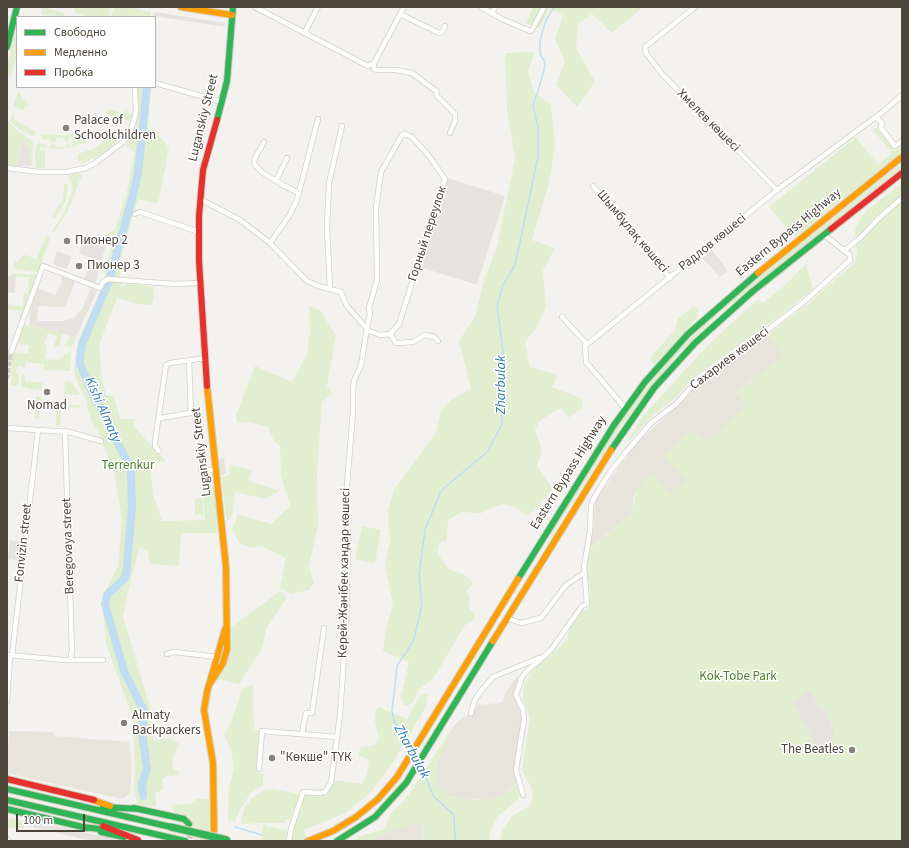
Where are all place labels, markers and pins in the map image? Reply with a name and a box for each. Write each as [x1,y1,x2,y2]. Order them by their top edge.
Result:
place label: Palace of Schoolchildren [74,113,156,144]
marker: Palace of Schoolchildren [61,123,71,133]
place label: Пионер 2 [75,233,128,249]
marker: Пионер 2 [62,236,72,246]
place label: Пионер 3 [87,258,140,274]
marker: Пионер 3 [74,261,84,271]
marker: Nomad [42,387,52,397]
place label: Nomad [27,398,67,414]
place label: Almaty Backpackers [132,708,201,739]
marker: Almaty Backpackers [119,718,129,728]
place label: The Beatles [781,742,844,758]
marker: The Beatles [847,745,857,755]
place label: "Көкше" ТҮК [280,750,351,766]
marker: "Көкше" ТҮК [267,753,277,763]

